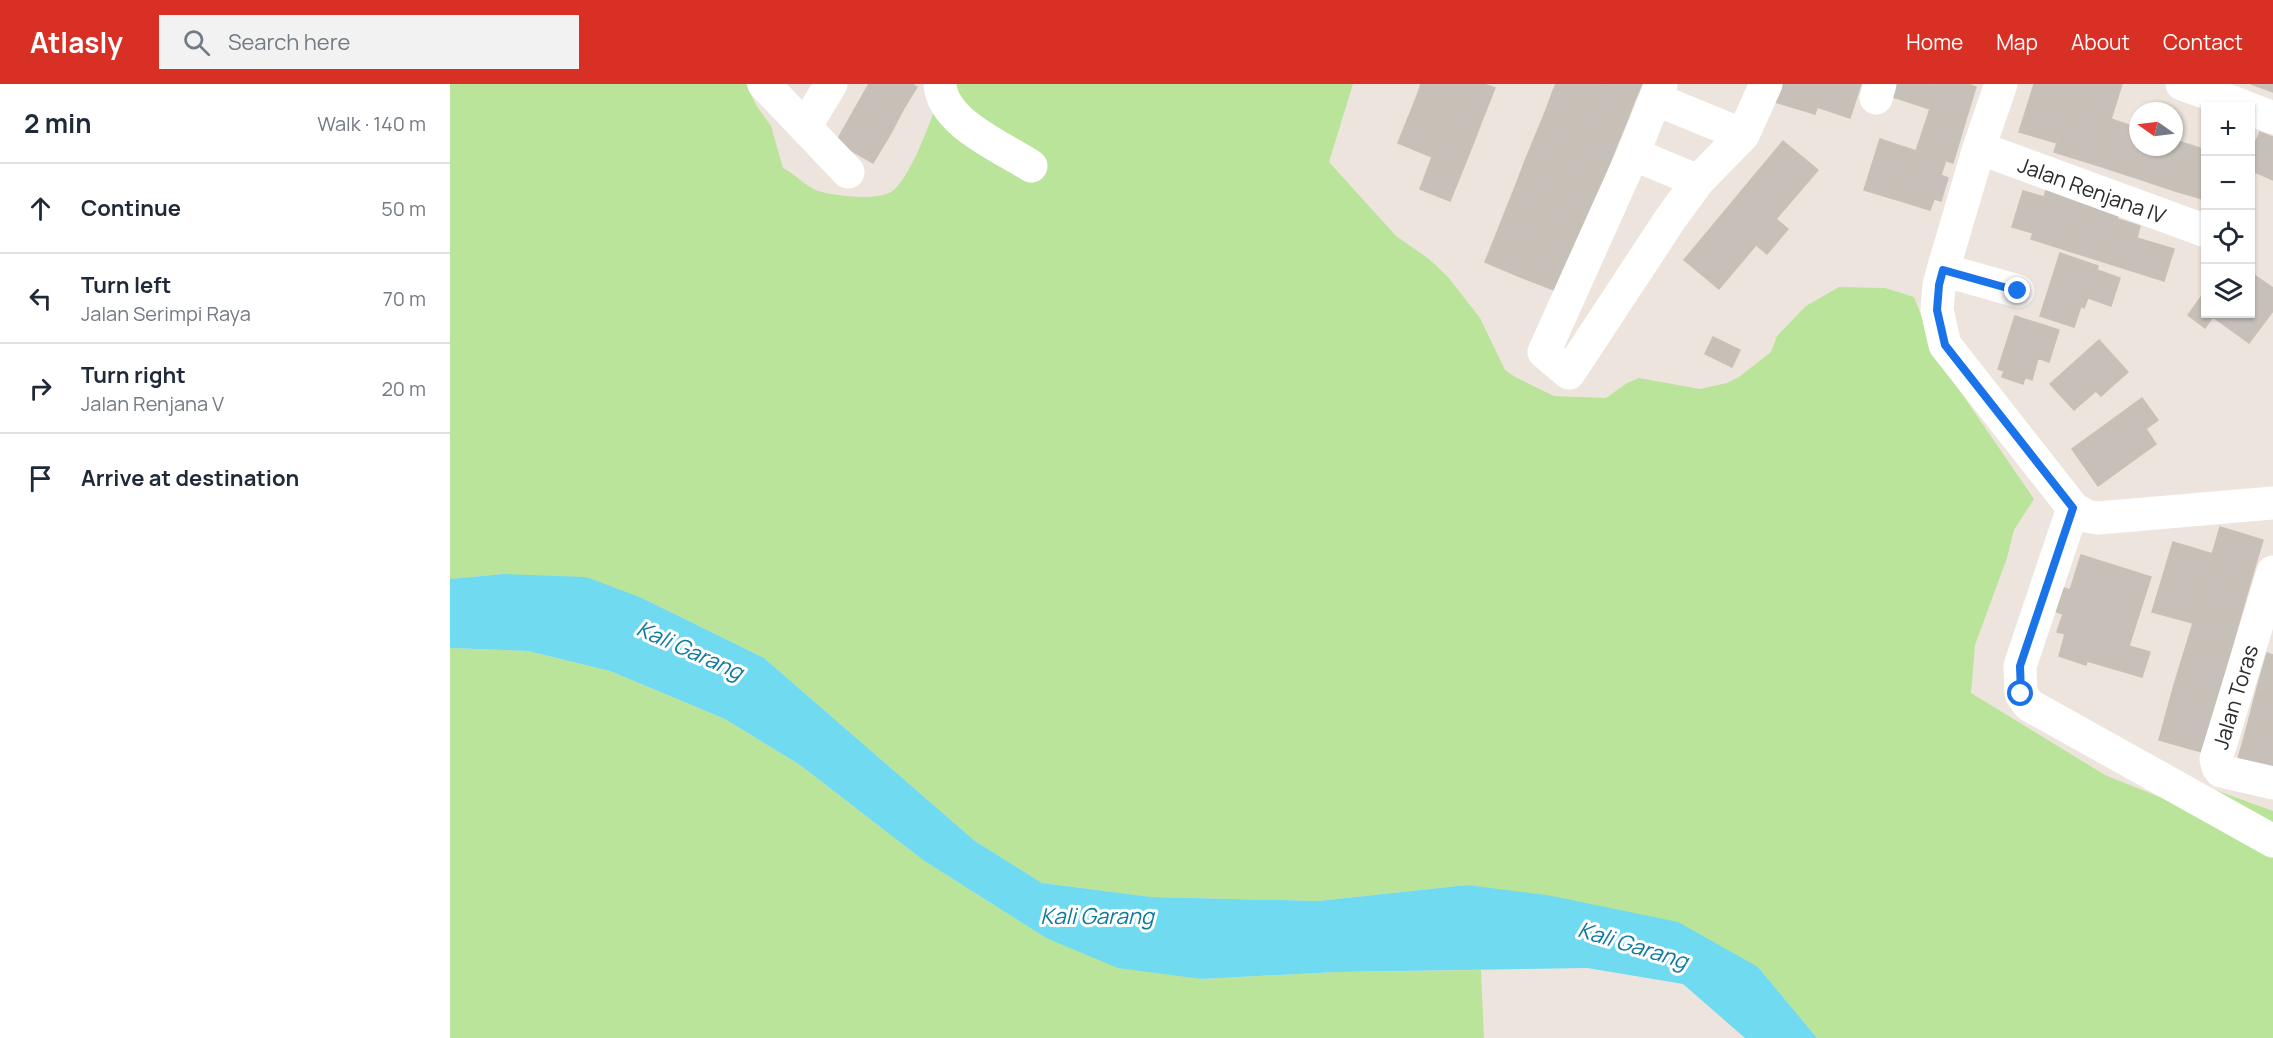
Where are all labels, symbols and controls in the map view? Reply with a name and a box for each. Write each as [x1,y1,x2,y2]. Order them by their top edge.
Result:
search box [159,15,579,69]
text: Atlasly [30,23,123,61]
icon: search [180,26,213,59]
text: Search here [228,27,350,57]
text: Home [1906,28,1963,56]
text: Map [1996,28,2038,56]
text: About [2071,28,2130,56]
text: Contact [2163,28,2243,56]
north arrow [2129,102,2183,156]
map controls [2201,102,2255,318]
button: + [2201,102,2255,156]
text: 2 min [24,105,92,141]
text: Walk · 140 m [317,110,426,137]
street label: Jalan Renjana IV [2014,150,2170,230]
button: − [2201,156,2255,210]
icon: ahead [24,192,57,225]
text: Continue [81,193,181,223]
text: 50 m [381,195,426,222]
button: locate [2201,210,2255,264]
button: layers [2201,264,2255,318]
text: Turn left [81,270,171,300]
route end [2004,277,2030,303]
icon: left [24,282,57,315]
text: 70 m [383,285,426,312]
text: Jalan Serimpi Raya [81,300,251,327]
text: Turn right [81,360,186,390]
icon: right [24,372,57,405]
text: 20 m [381,375,426,402]
text: Jalan Renjana V [81,390,224,417]
icon: arrive [24,462,57,495]
text: Arrive at destination [81,463,299,493]
water label: Kali Garang [632,613,750,688]
street label: Jalan Toras [2206,641,2264,753]
route start [2007,680,2033,706]
water label: Kali Garang [1040,901,1156,931]
water label: Kali Garang [1574,914,1694,977]

